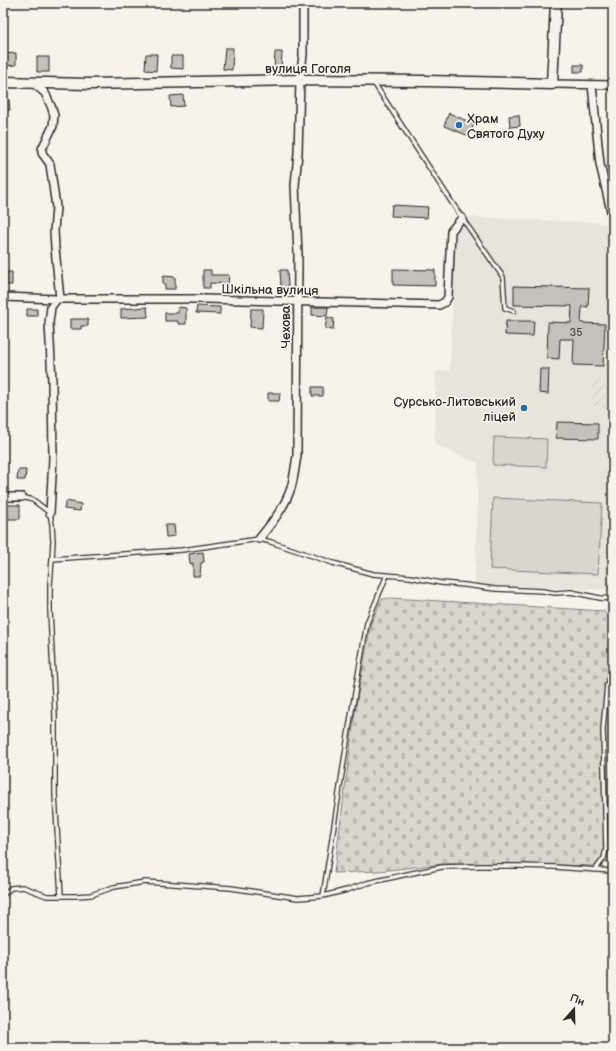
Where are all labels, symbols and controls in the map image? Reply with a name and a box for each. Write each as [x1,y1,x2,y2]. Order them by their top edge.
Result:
street label: вулиця Гоголя [265,61,351,77]
place label: Храм Святого Духу [467,111,545,142]
marker: Храм Святого Духу [454,120,464,130]
street label: Шкільна вулиця [221,281,319,299]
street label: Чехова [278,305,294,348]
house number: 35 [569,326,583,339]
place label: Сурсько-Литовський ліцей [394,394,516,425]
marker: Сурсько-Литовський ліцей [519,403,529,413]
north arrow [554,989,594,1029]
text: Пн [568,991,586,1009]

